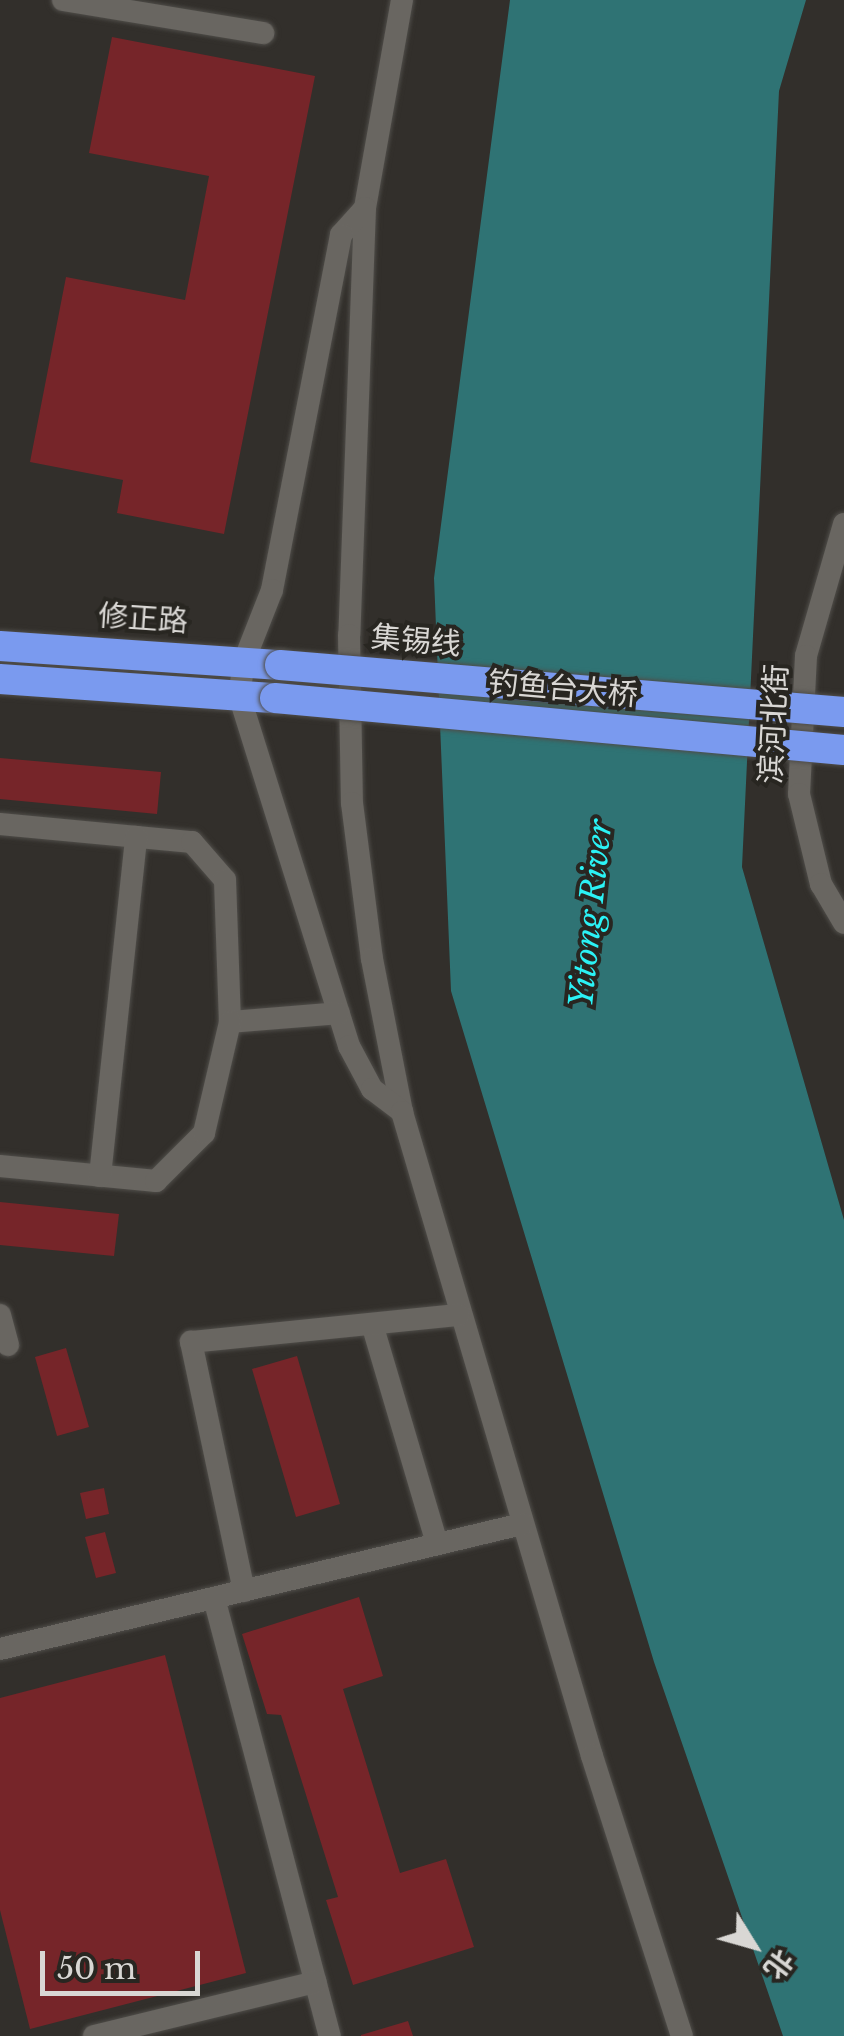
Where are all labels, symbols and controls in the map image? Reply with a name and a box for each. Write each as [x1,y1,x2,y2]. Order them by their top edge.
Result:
street label: 修正路 [97,598,189,640]
street label: 集锡线 [370,619,462,663]
street label: 滨河北街 [753,663,795,785]
street label: 钓鱼台大桥 [487,665,639,713]
water label: Yitong River [562,818,620,1010]
north arrow [704,1896,804,1996]
scale bar [45,1931,205,1993]
text: 北 [756,1943,801,1986]
text: 50 m [57,1950,136,1987]

